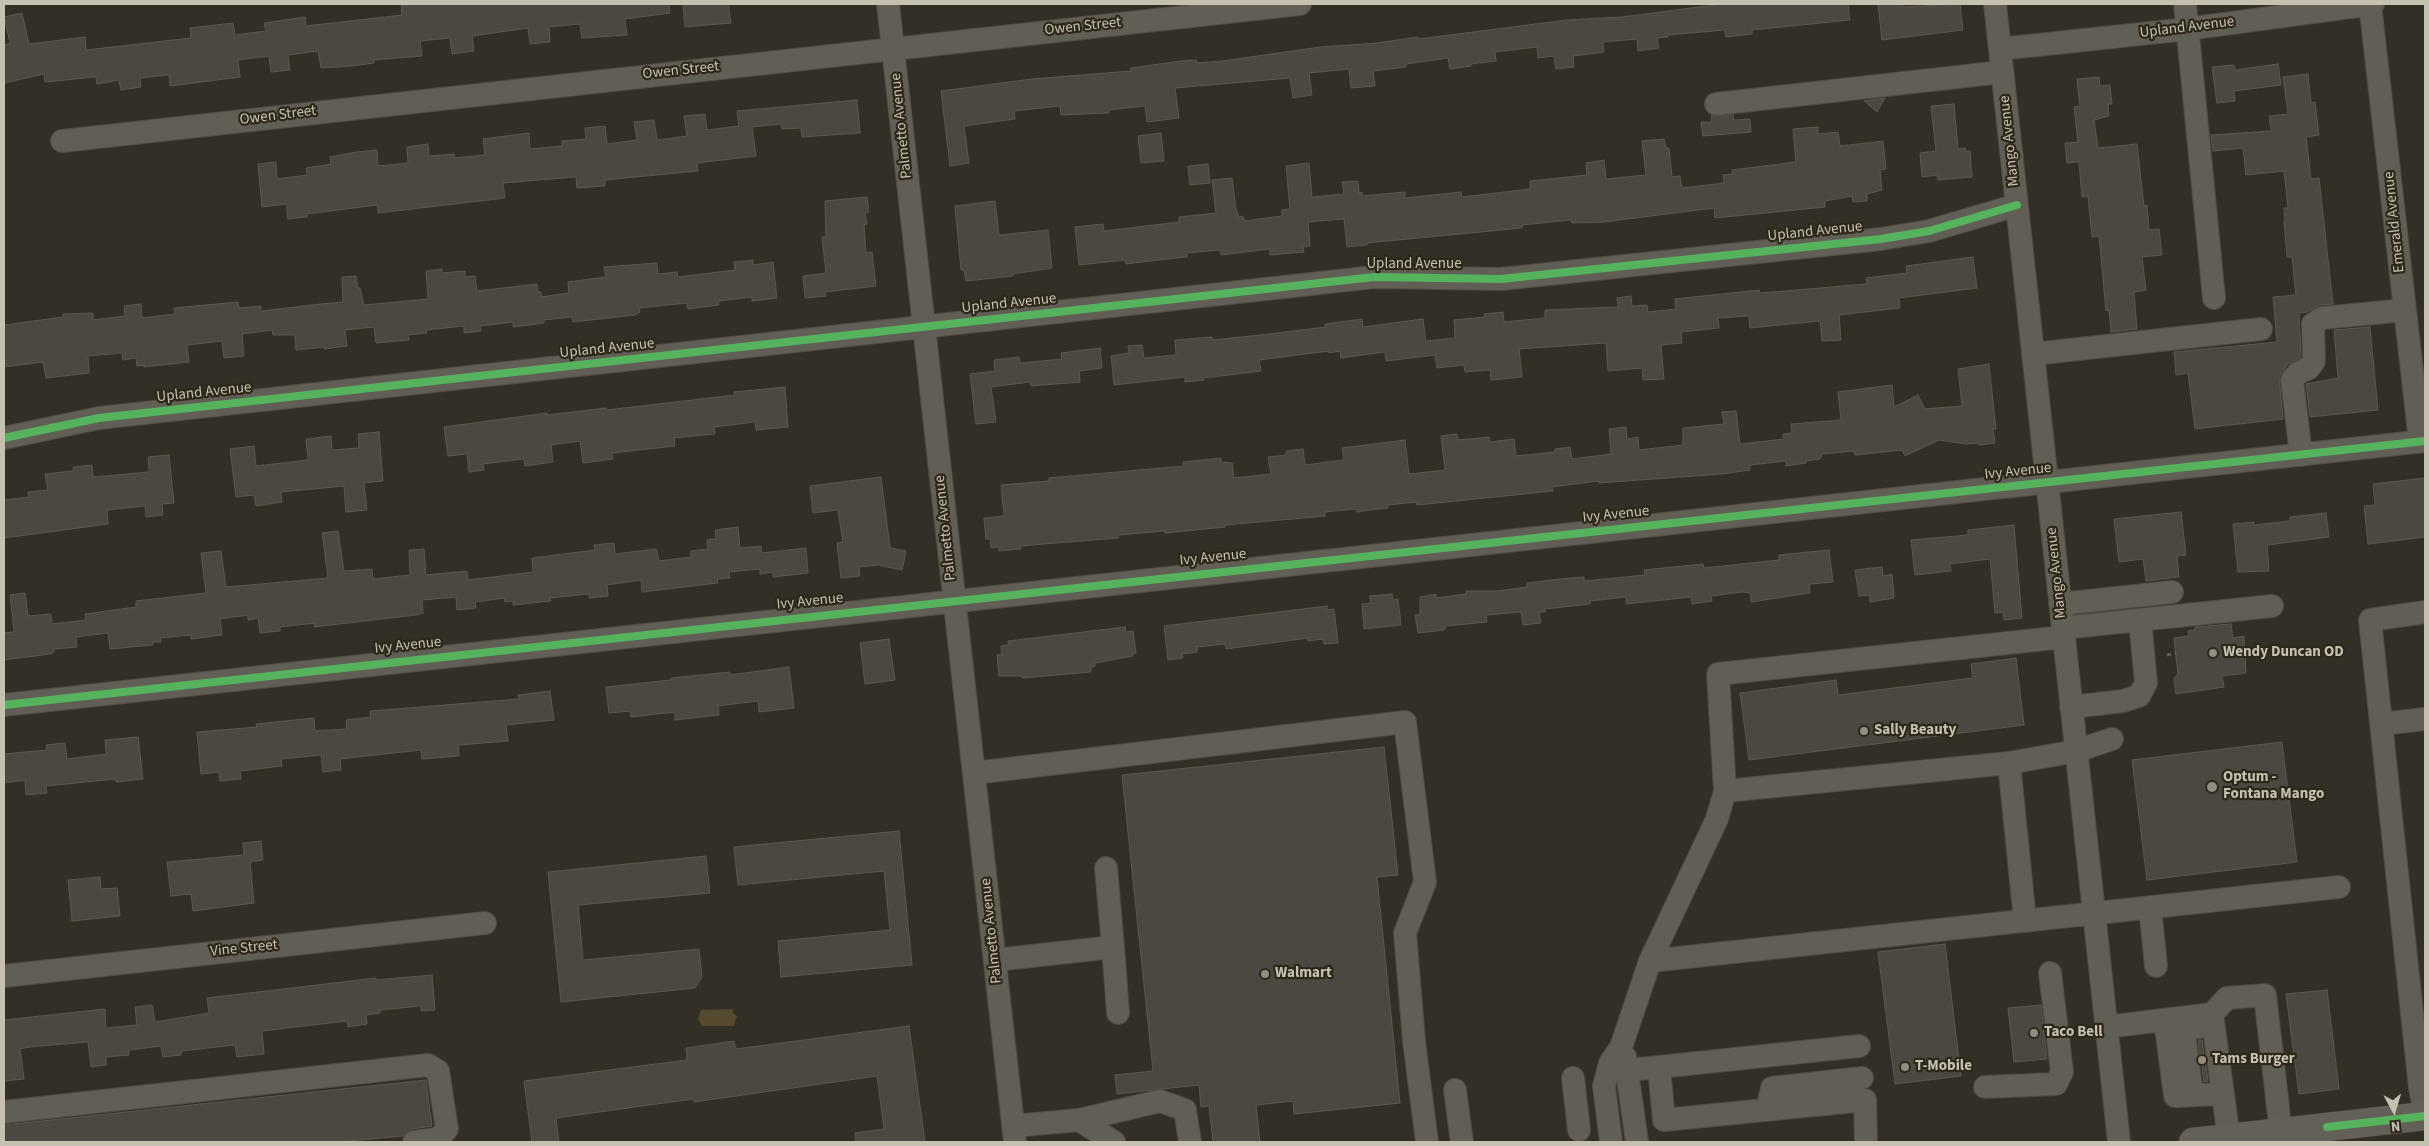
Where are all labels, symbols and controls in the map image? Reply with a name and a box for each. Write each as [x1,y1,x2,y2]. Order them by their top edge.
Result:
street label: Upland Avenue [2139,13,2235,43]
street label: Owen Street [1044,14,1122,40]
street label: Owen Street [642,58,720,84]
street label: Palmetto Avenue [888,72,916,180]
street label: Mango Avenue [1996,95,2024,187]
street label: Owen Street [239,102,317,130]
street label: Emerald Avenue [2381,171,2409,273]
street label: Upland Avenue [1767,218,1863,246]
street label: Upland Avenue [1366,256,1462,274]
street label: Upland Avenue [961,290,1057,318]
street label: Upland Avenue [559,335,655,363]
street label: Upland Avenue [156,379,252,407]
street label: Ivy Avenue [1984,460,2052,484]
street label: Palmetto Avenue [932,474,960,582]
street label: Ivy Avenue [1582,503,1650,527]
street label: Mango Avenue [2043,527,2071,619]
street label: Ivy Avenue [1179,546,1247,570]
street label: Ivy Avenue [776,590,844,614]
street label: Ivy Avenue [374,634,442,658]
place label: Wendy Duncan OD [2223,644,2344,662]
marker: Wendy Duncan OD [2207,647,2219,659]
place label: Sally Beauty [1874,722,1956,740]
marker: Sally Beauty [1858,725,1870,737]
place label: Optum - Fontana Mango [2223,769,2324,804]
marker: Optum - Fontana Mango [2205,780,2219,794]
street label: Palmetto Avenue [978,877,1006,985]
street label: Vine Street [209,937,279,961]
place label: Walmart [1275,965,1332,983]
marker: Walmart [1259,968,1271,980]
place label: Taco Bell [2044,1024,2103,1042]
marker: Taco Bell [2028,1027,2040,1039]
place label: Tams Burger [2212,1051,2295,1069]
marker: Tams Burger [2196,1054,2208,1066]
place label: T-Mobile [1915,1058,1972,1076]
marker: T-Mobile [1899,1061,1911,1073]
north arrow [2369,1086,2419,1136]
text: N [2390,1115,2401,1136]

